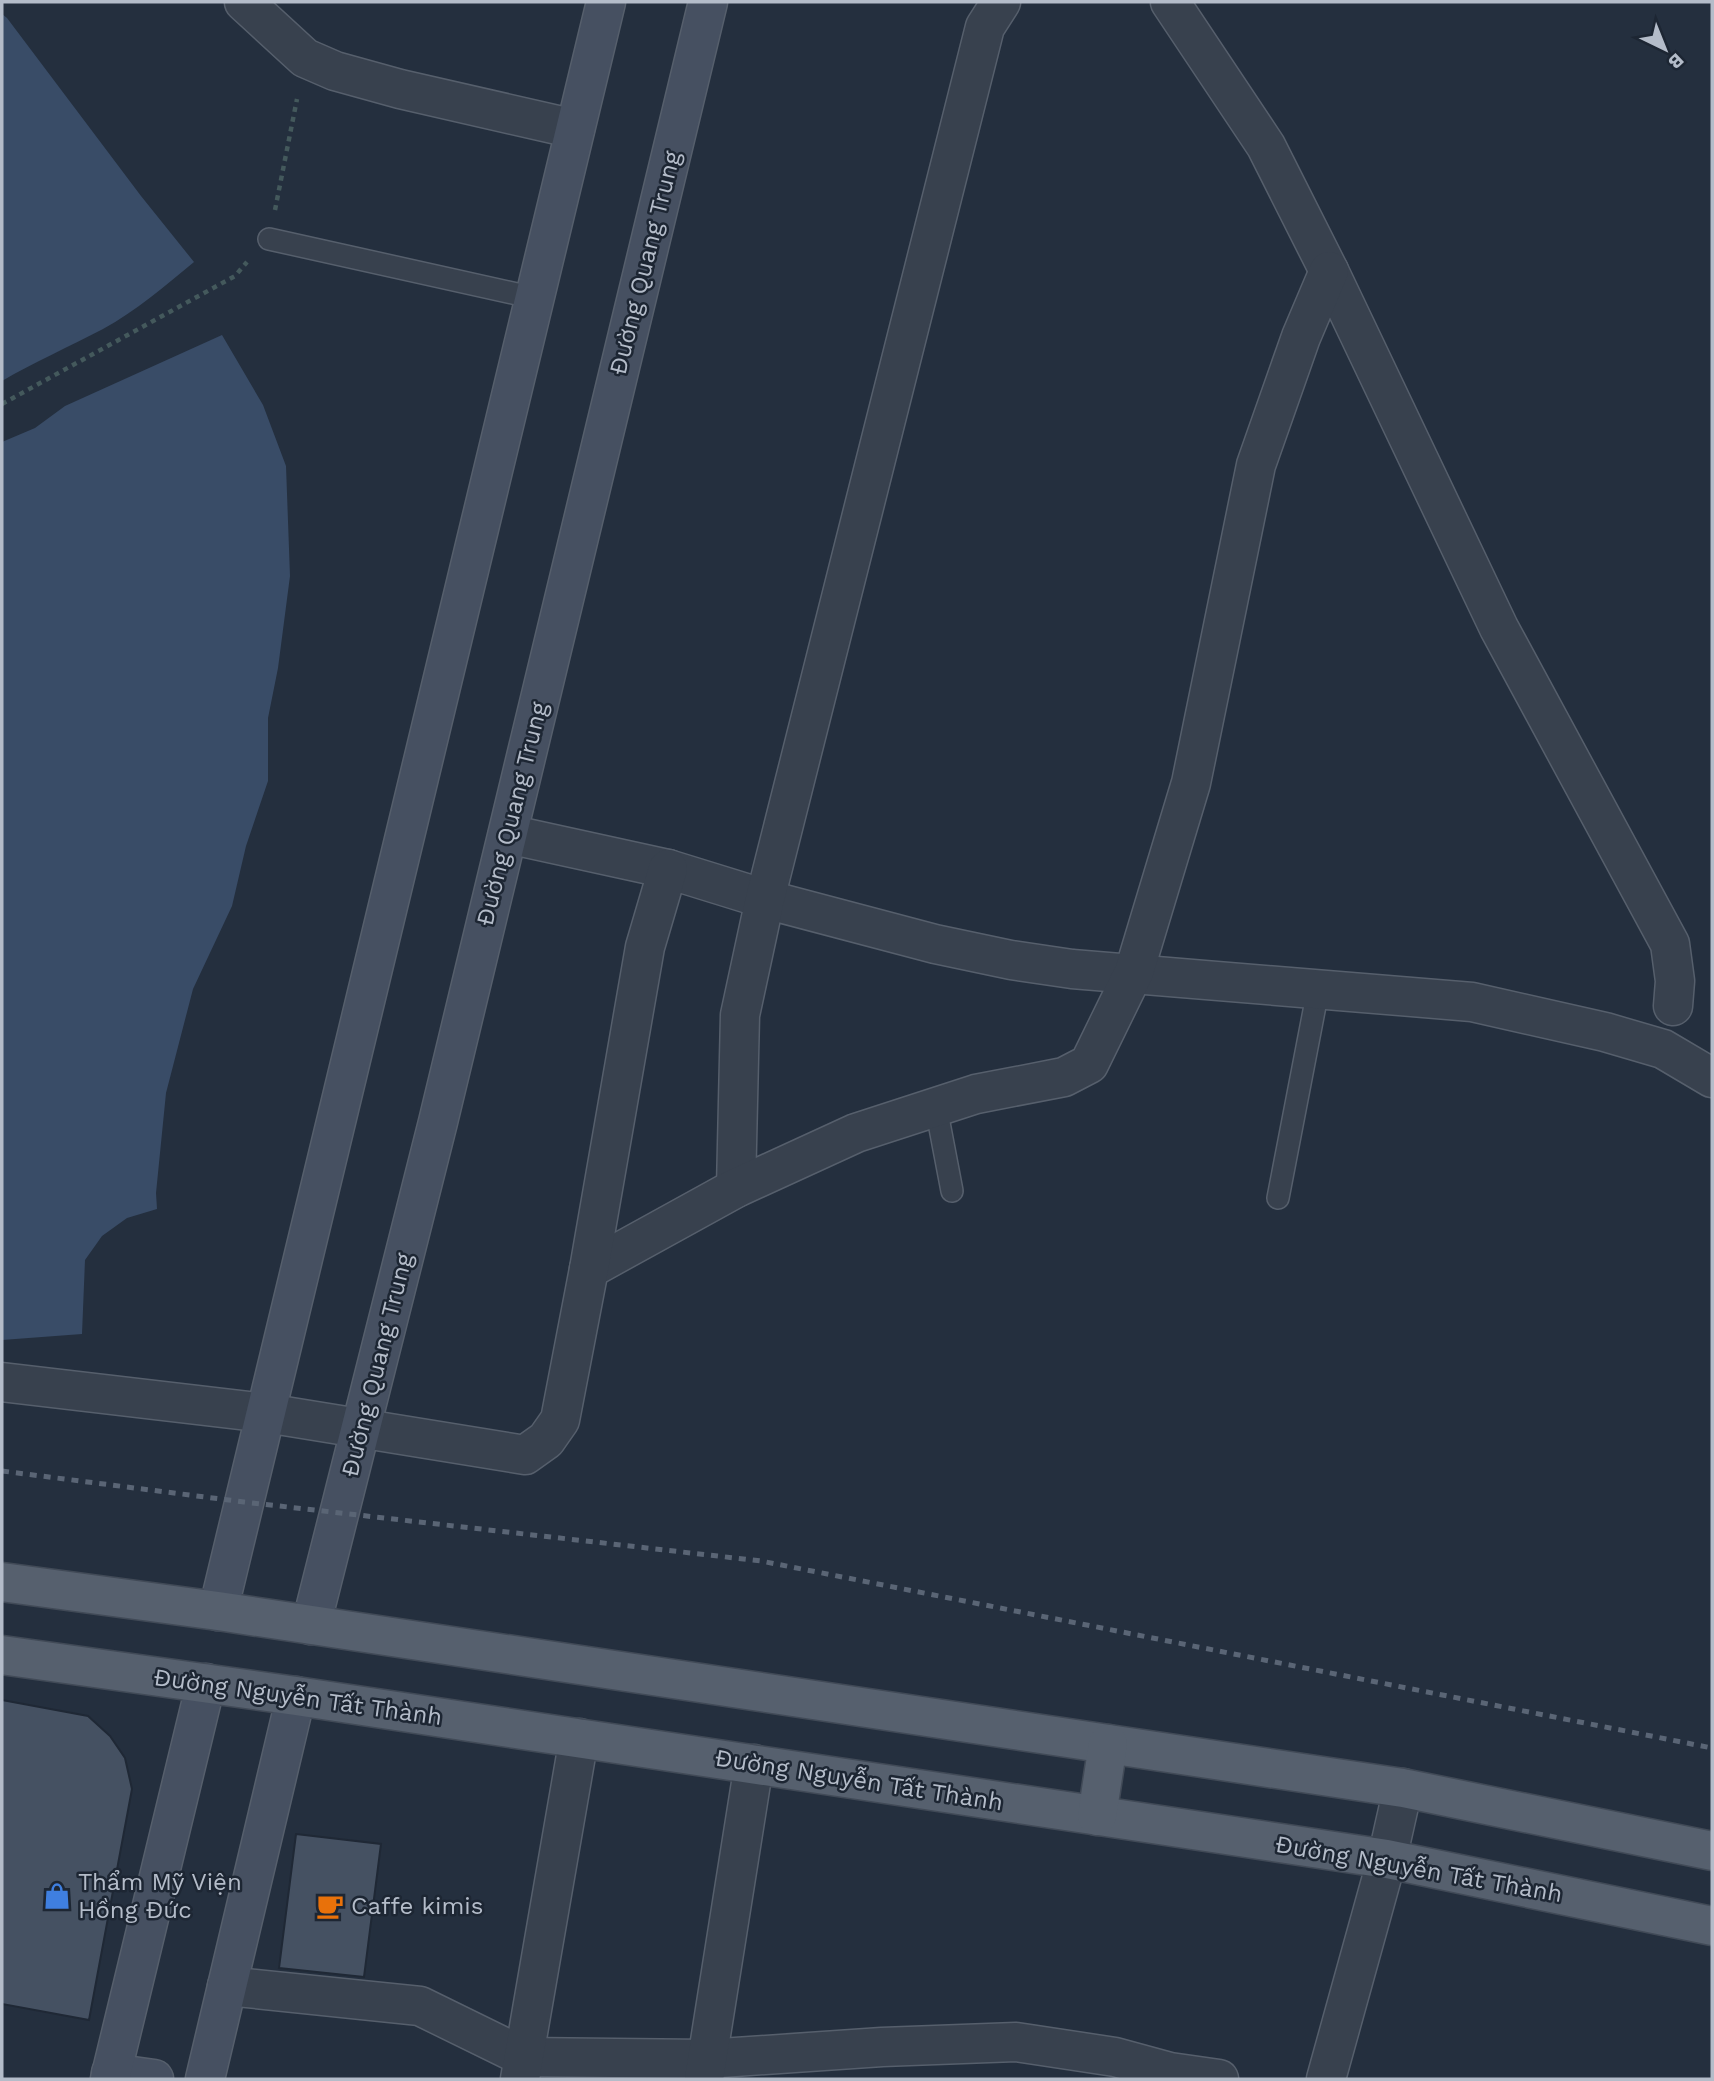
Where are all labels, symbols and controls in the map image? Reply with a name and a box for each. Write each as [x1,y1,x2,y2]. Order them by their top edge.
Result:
north arrow [1630,14,1700,84]
text: B [1664,48,1689,74]
street label: Đường Quang Trung [604,148,686,378]
street label: Đường Quang Trung [471,699,553,929]
street label: Đường Quang Trung [336,1250,418,1480]
street label: Đường Nguyễn Tất Thành [152,1663,444,1731]
street label: Đường Nguyễn Tất Thành [713,1743,1005,1817]
street label: Đường Nguyễn Tất Thành [1273,1830,1565,1908]
place label: Thẩm Mỹ Viện Hồng Đức [78,1868,242,1924]
shop icon: Thẩm Mỹ Viện Hồng Đức [42,1881,72,1911]
cafe icon: Caffe kimis [315,1891,345,1921]
place label: Caffe kimis [351,1892,483,1920]

